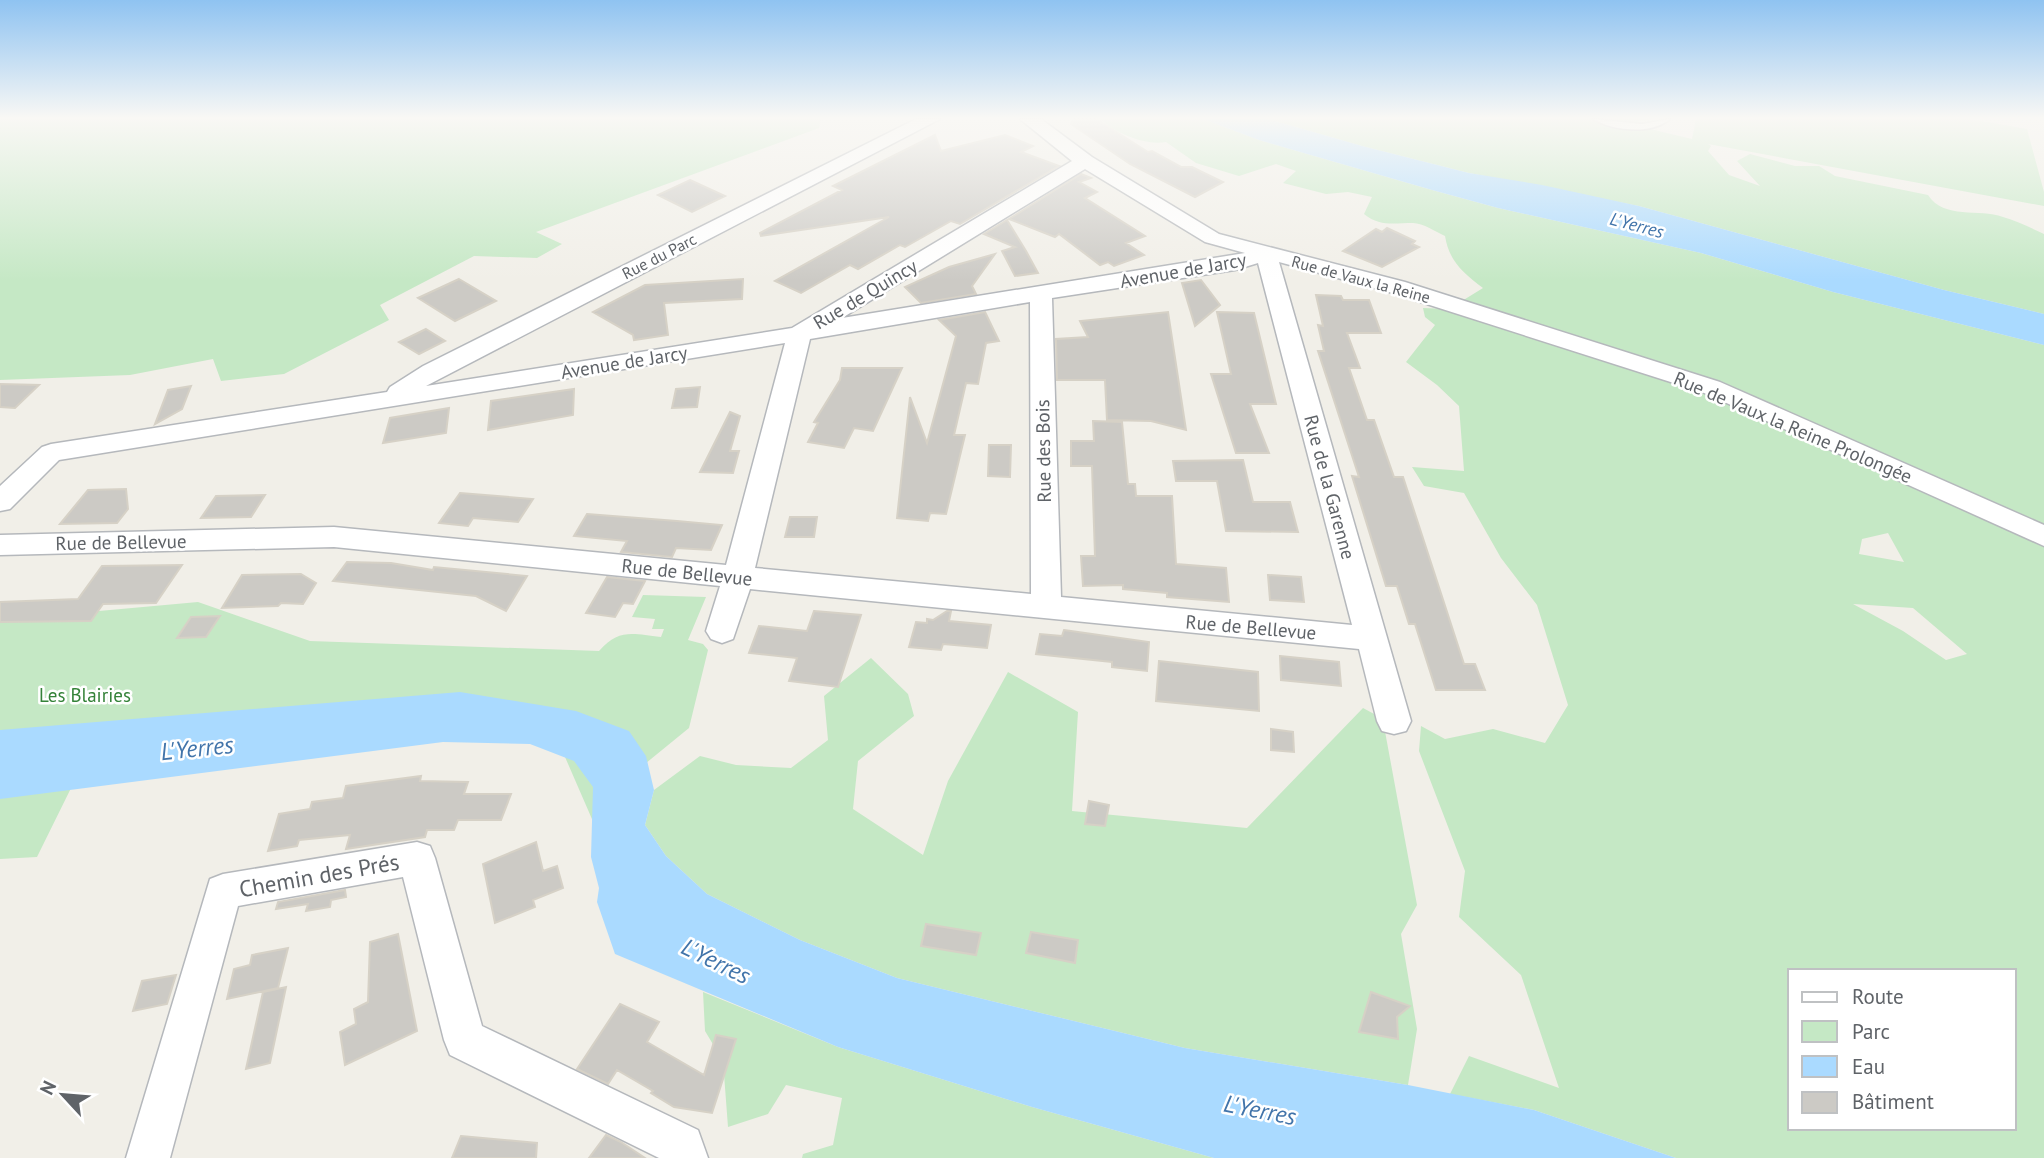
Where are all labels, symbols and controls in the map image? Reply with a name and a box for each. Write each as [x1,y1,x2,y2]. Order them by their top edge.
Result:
water label: L'Yerres [1608,207,1667,243]
street label: Rue du Parc [618,229,700,283]
street label: Avenue de Jarcy [1118,247,1248,293]
street label: Rue de Vaux la Reine [1289,251,1433,307]
street label: Rue de Quincy [809,254,921,334]
street label: Avenue de Jarcy [559,340,689,384]
street label: Rue de Vaux la Reine Prolongée [1670,366,1916,488]
street label: Rue des Bois [1030,399,1056,503]
street label: Rue de la Garenne [1299,412,1361,562]
street label: Rue de Bellevue [55,529,187,555]
street label: Rue de Bellevue [621,553,753,591]
street label: Rue de Bellevue [1185,609,1317,645]
park label: Les Blairies [39,683,131,707]
water label: L'Yerres [159,729,235,767]
street label: Chemin des Prés [237,847,401,903]
water label: L'Yerres [676,931,756,991]
legend [1788,969,2016,1130]
text: Route [1852,983,1904,1010]
text: Parc [1852,1018,1890,1045]
text: Eau [1852,1053,1885,1080]
north arrow [28,1060,98,1130]
text: N [34,1077,61,1098]
water label: L'Yerres [1221,1088,1299,1132]
text: Bâtiment [1852,1088,1934,1115]

